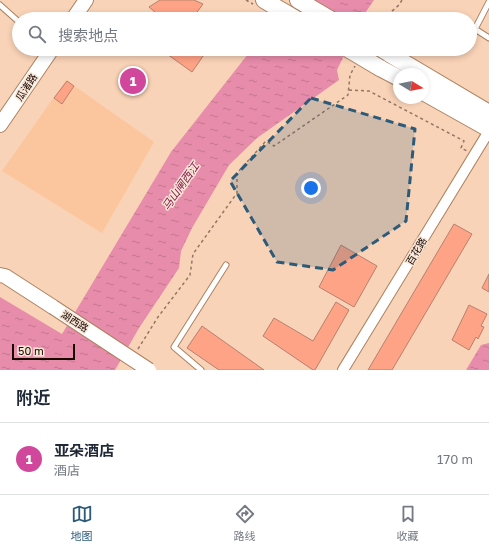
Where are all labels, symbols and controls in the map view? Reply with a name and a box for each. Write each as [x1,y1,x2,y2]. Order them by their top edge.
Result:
search box [12,12,477,56]
icon: search [26,23,48,45]
text: 搜索地点 [58,26,118,44]
pin: 1 [120,66,146,96]
north arrow [393,68,429,104]
street label: 瓜渚路 [13,71,39,103]
water label: 马山闸西江 [159,159,202,212]
your location [301,178,321,198]
street label: 百花路 [403,235,429,267]
street label: 湖西路 [59,308,91,334]
scale bar [12,342,75,361]
text: 50 m [18,344,44,357]
text: 附近 [16,387,50,408]
text: 亚朵酒店 [54,441,114,459]
text: 1 [26,451,32,467]
text: 170 m [437,451,473,467]
text: 酒店 [54,462,80,478]
tab: 地图 [71,503,93,543]
tab: 路线 [234,503,256,543]
tab: 收藏 [397,503,419,543]

